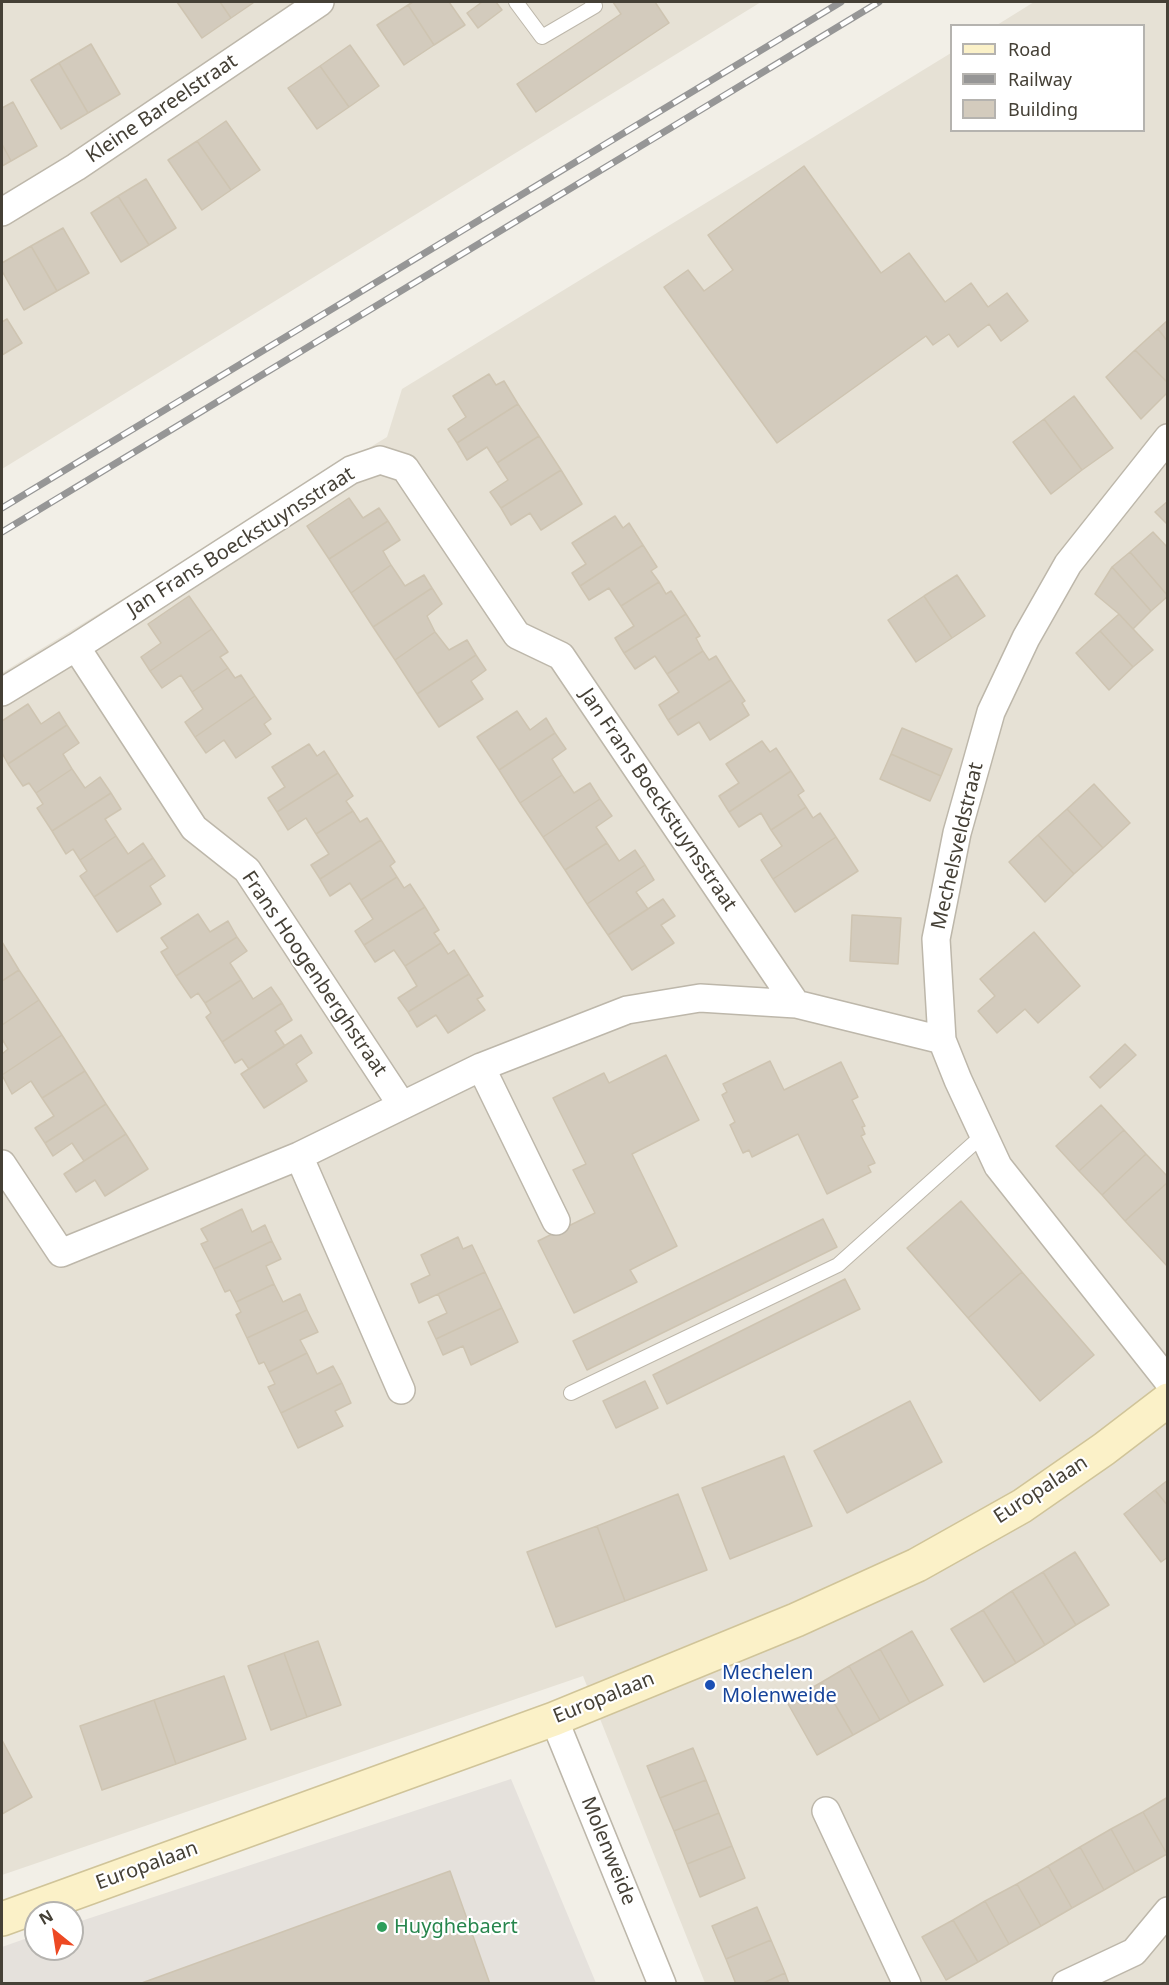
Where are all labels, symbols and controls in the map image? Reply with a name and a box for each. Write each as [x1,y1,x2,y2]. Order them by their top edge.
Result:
legend [950,24,1145,132]
text: Road [1008,37,1051,61]
street label: Kleine Bareelstraat [82,50,242,168]
text: Railway [1008,67,1072,91]
text: Building [1008,97,1078,121]
street label: Jan Frans Boeckstuynsstraat [123,462,359,622]
street label: Jan Frans Boeckstuynsstraat [574,684,742,916]
street label: Mechelsveldstraat [927,760,989,932]
street label: Frans Hoogenberghstraat [236,867,392,1081]
street label: Europalaan [990,1451,1092,1529]
place label: Mechelen Molenweide [722,1661,837,1708]
street label: Europalaan [550,1667,658,1729]
marker: Mechelen Molenweide [703,1678,717,1692]
street label: Molenweide [575,1793,641,1909]
street label: Europalaan [93,1836,201,1896]
north arrow [24,1901,84,1961]
text: N [35,1904,57,1930]
place label: Huyghebaert [394,1915,518,1939]
marker: Huyghebaert [375,1920,389,1934]

